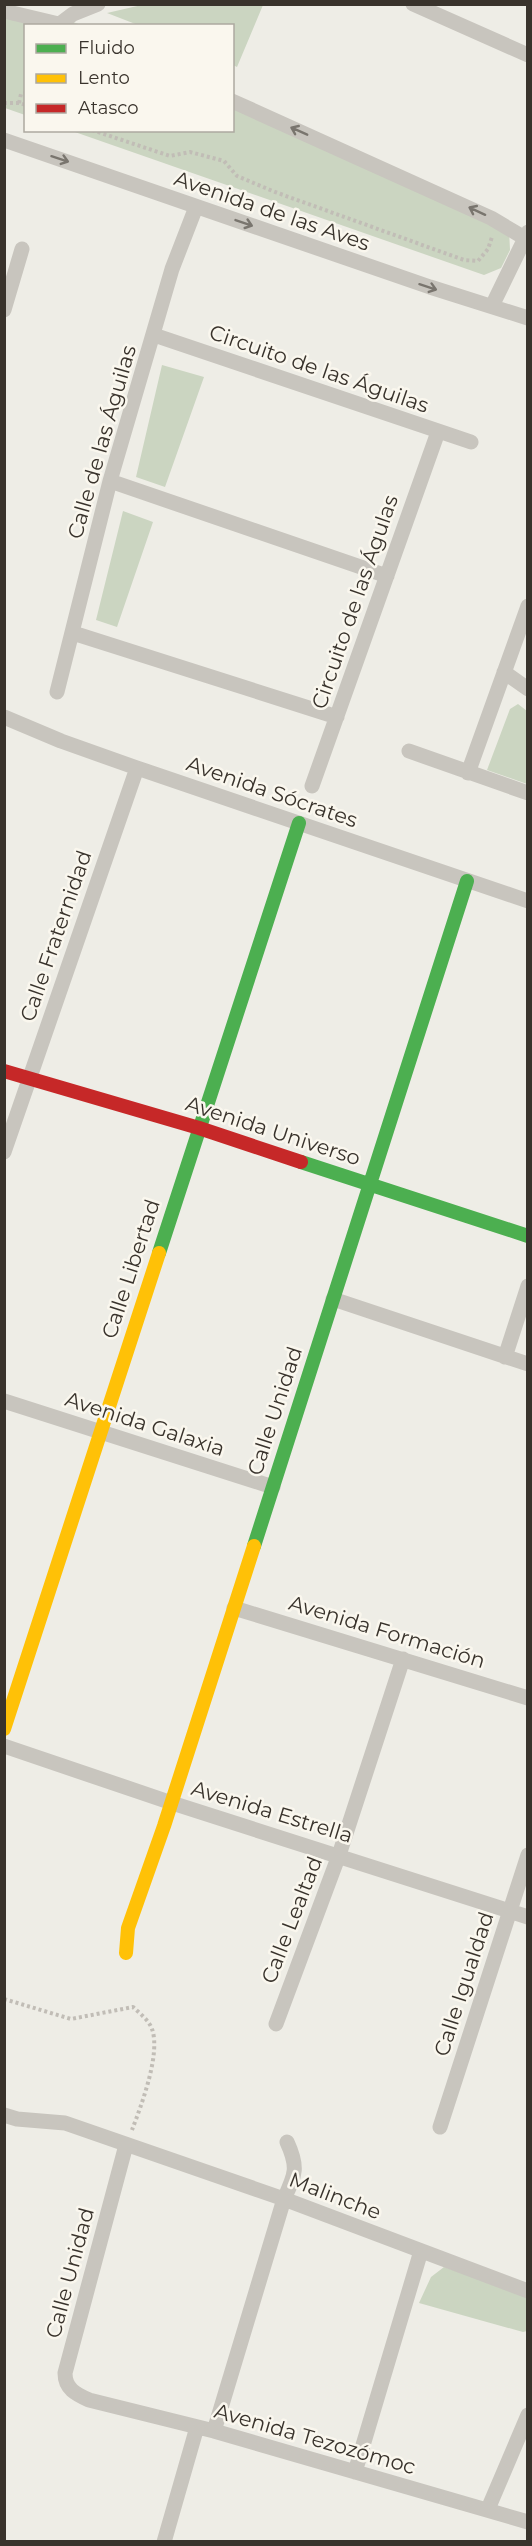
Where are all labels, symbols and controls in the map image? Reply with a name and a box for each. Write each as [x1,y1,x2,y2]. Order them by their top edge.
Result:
legend [24,24,234,132]
text: Fluido [78,37,135,59]
text: Lento [78,67,130,89]
text: Atasco [78,97,138,119]
one-way arrow [290,125,308,136]
one-way arrow [50,154,69,165]
street label: Avenida de las Aves [171,165,373,256]
one-way arrow [468,205,486,216]
one-way arrow [234,219,253,230]
one-way arrow [418,282,437,293]
street label: Circuito de las Águilas [206,319,432,418]
street label: Calle de las Águilas [62,342,141,542]
street label: Circuito de las Águlas [306,491,403,712]
street label: Avenida Sócrates [183,751,361,833]
street label: Calle Fraternidad [14,847,97,1025]
street label: Avenida Universo [183,1090,364,1171]
street label: Calle Libertad [96,1196,165,1342]
street label: Calle Unidad [242,1343,307,1478]
street label: Avenida Galaxia [62,1386,228,1461]
street label: Avenida Formación [286,1590,488,1673]
street label: Avenida Estrella [188,1775,356,1848]
street label: Calle Lealtad [256,1853,327,1987]
street label: Calle Igualdad [428,1908,499,2059]
street label: Malinche [286,2167,385,2224]
street label: Calle Unidad [40,2205,99,2341]
street label: Avenida Tezozómoc [212,2398,419,2479]

